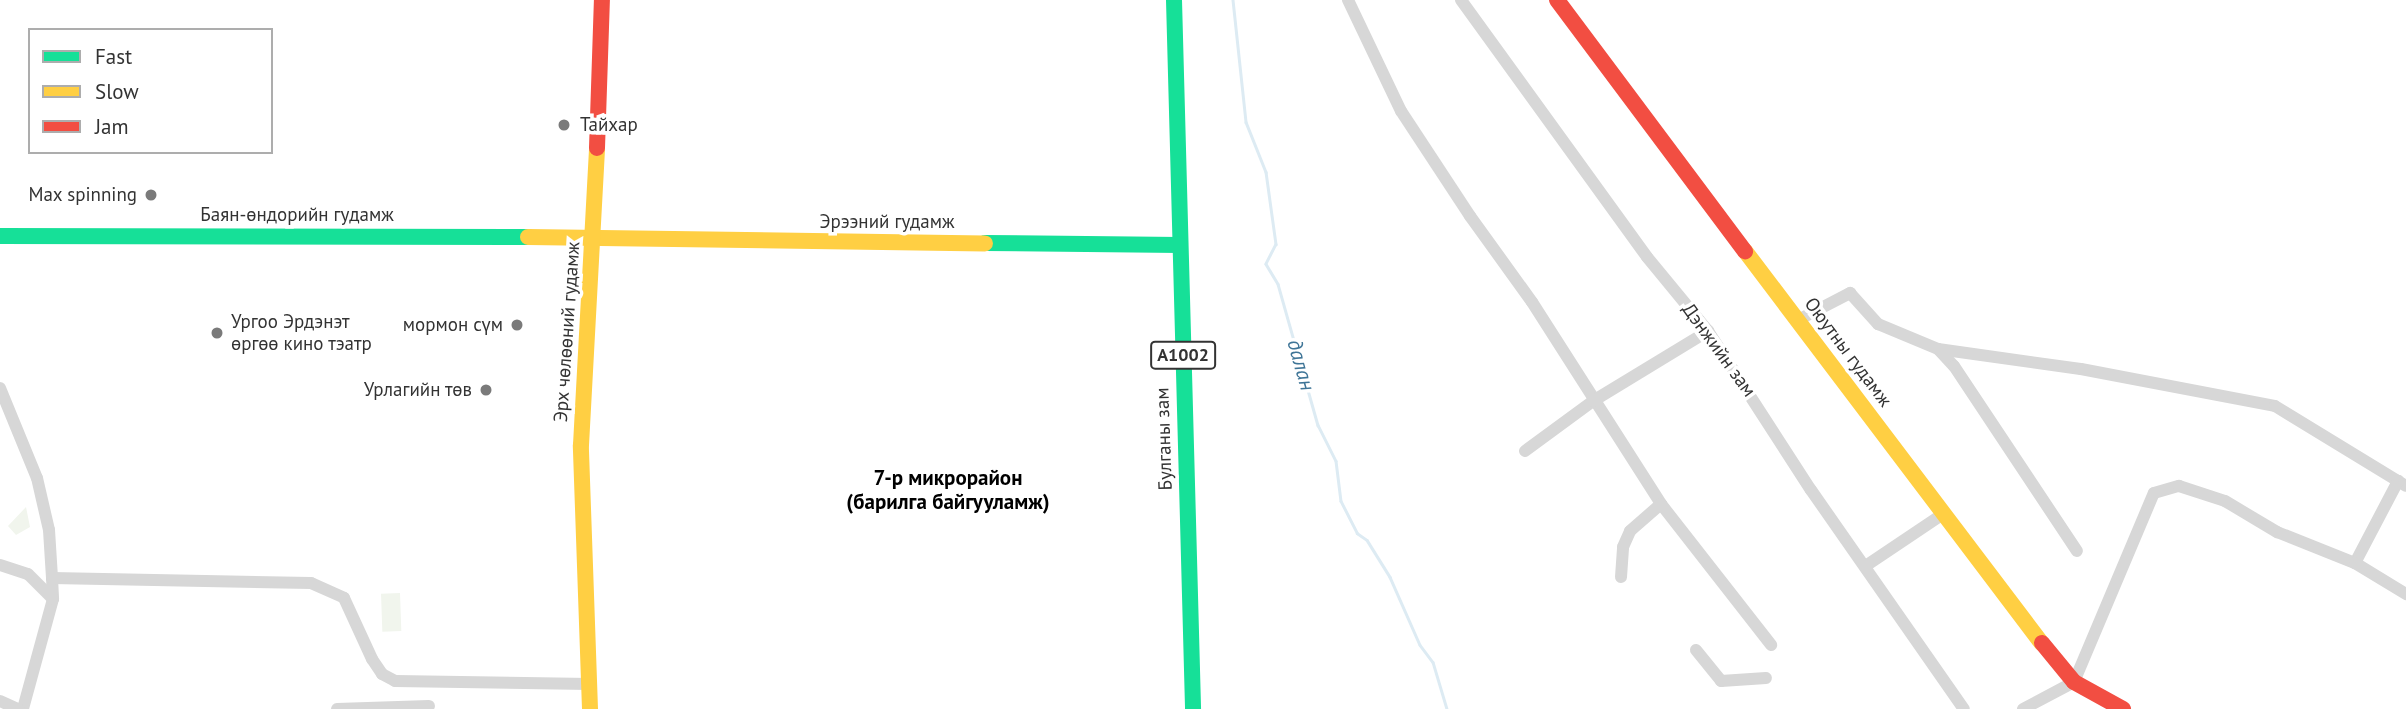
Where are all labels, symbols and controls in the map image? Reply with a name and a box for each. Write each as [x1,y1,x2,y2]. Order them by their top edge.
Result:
legend [28,28,273,154]
text: Fast [95,43,132,70]
text: Slow [95,78,139,105]
text: Jam [95,113,129,140]
place label: Тайхар [580,114,638,136]
marker: Тайхар [554,115,574,135]
place label: Max spinning [28,184,137,206]
marker: Max spinning [143,187,159,203]
street label: Баян-өндорийн гудамж [200,204,394,226]
street label: Эрээний гудамж [819,211,955,233]
street label: Эрх чөлөөний гудамж [549,241,585,423]
street label: Оюутны гудамж [1800,293,1896,411]
street label: Дэнжийн зам [1677,299,1761,401]
place label: Ургоо Эрдэнэт өргөө кино тэатр [231,311,372,355]
place label: мормон сүм [403,314,503,336]
marker: мормон сүм [509,317,525,333]
marker: Ургоо Эрдэнэт өргөө кино тэатр [209,325,225,341]
water label: далан [1282,336,1320,394]
road number: A1002 [1150,340,1216,370]
place label: Урлагийн төв [363,379,472,401]
marker: Урлагийн төв [478,382,494,398]
street label: Булганы зам [1151,387,1177,491]
district label: 7-р микрорайон (барилга байгууламж) [846,465,1050,515]

